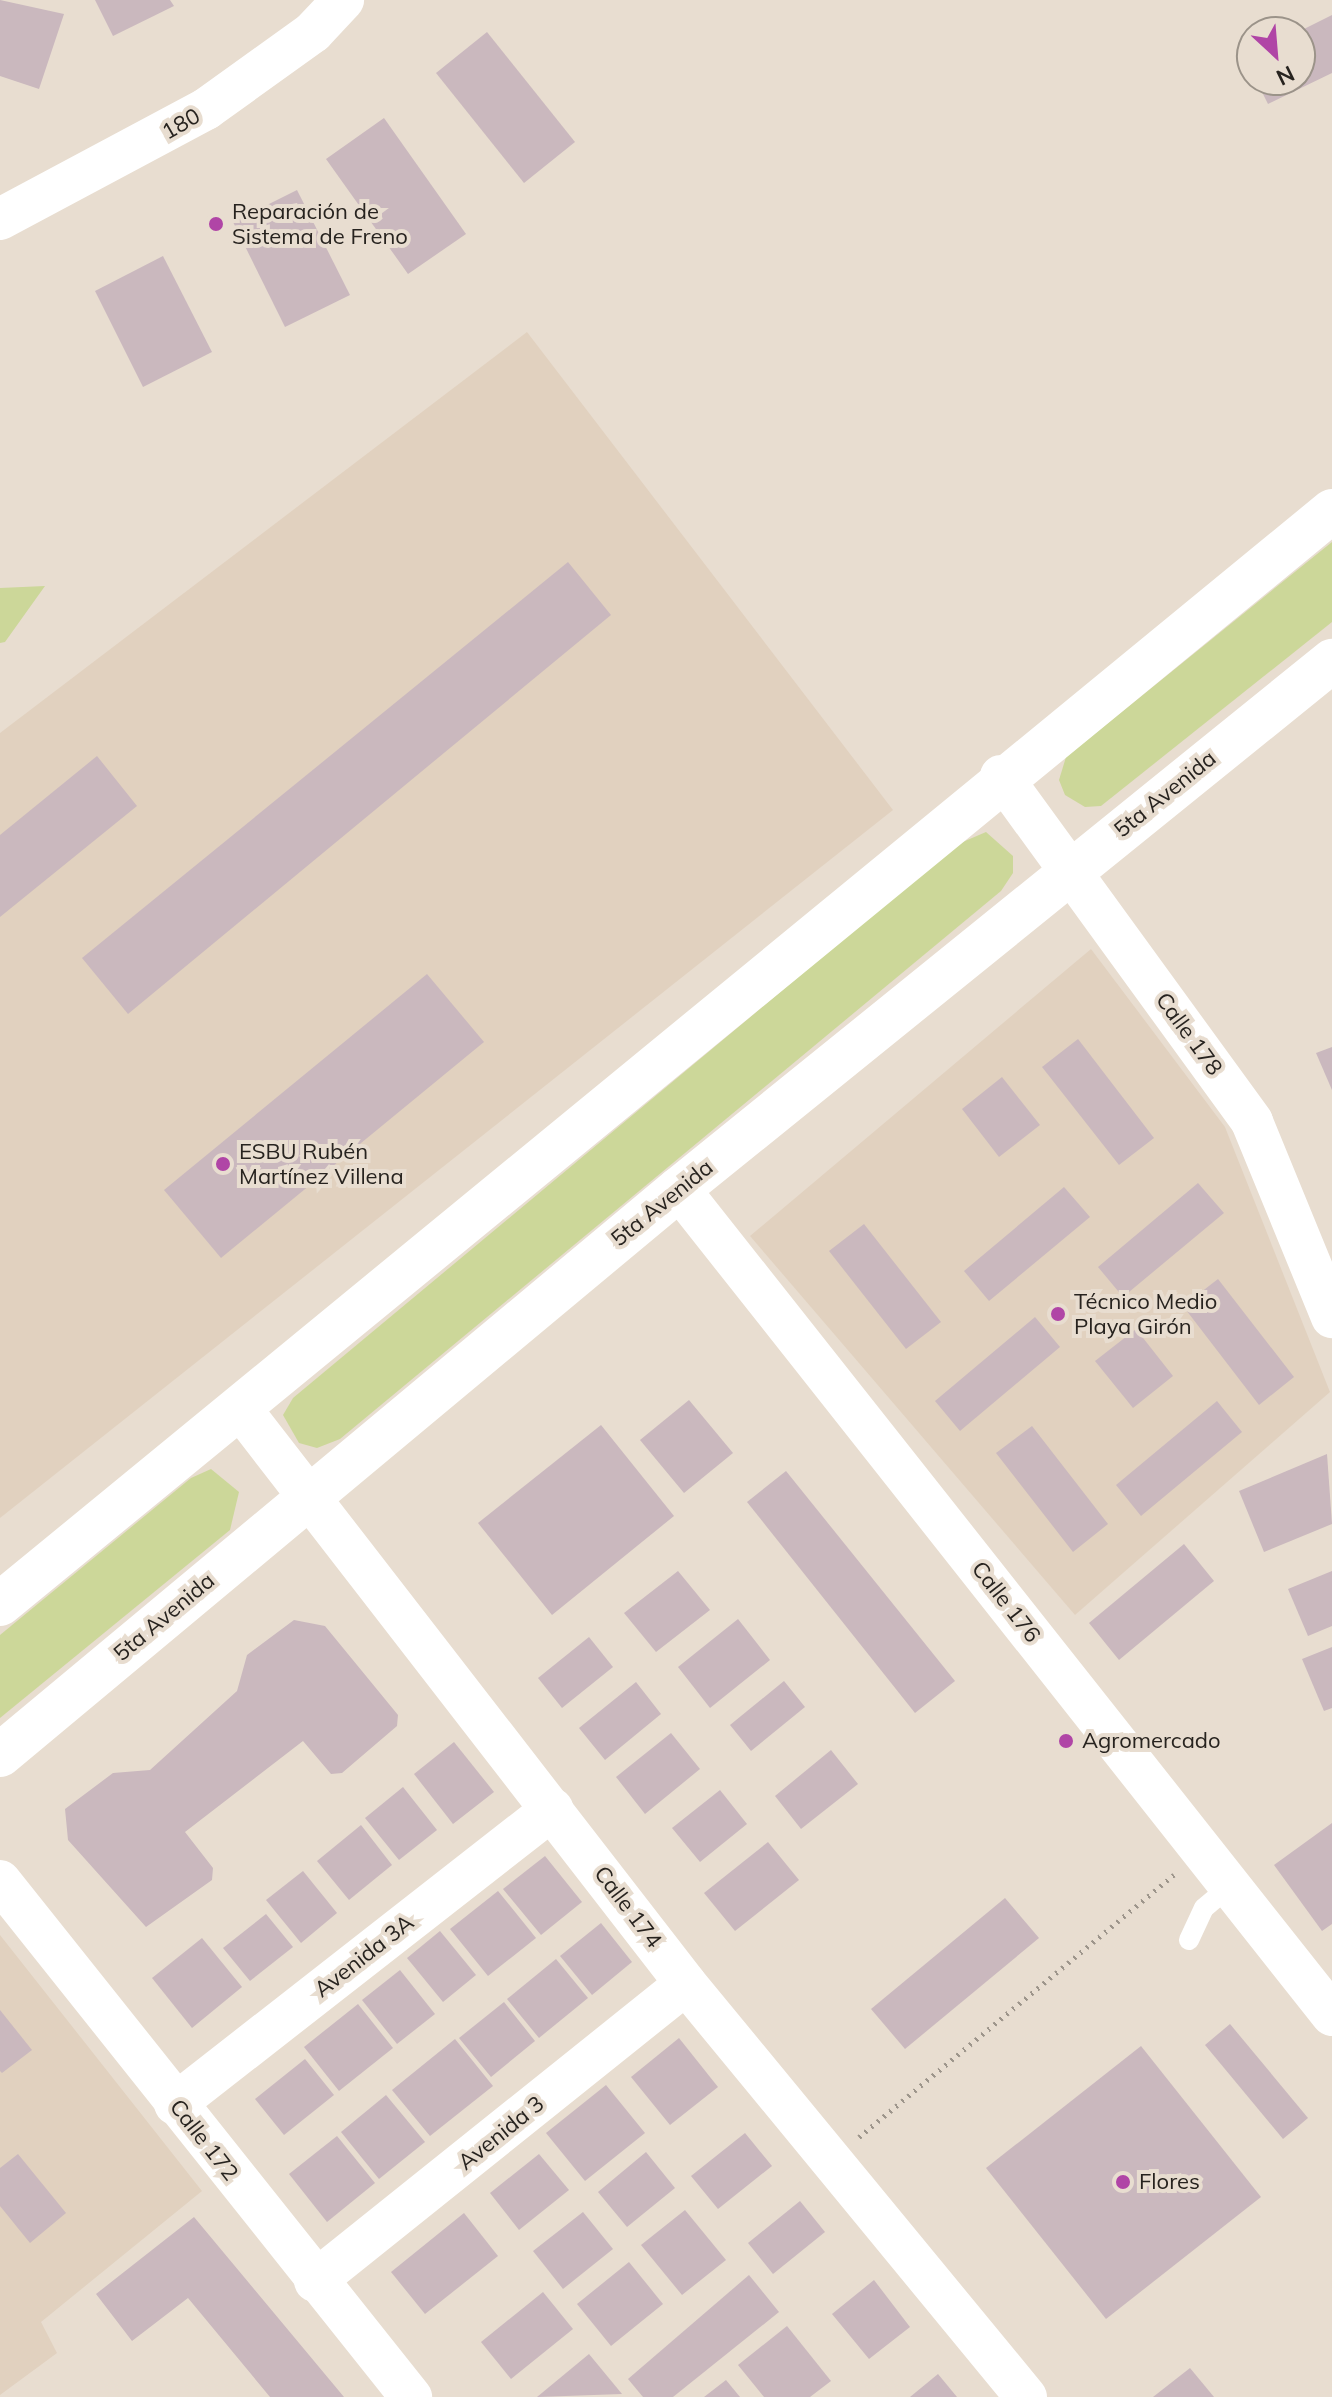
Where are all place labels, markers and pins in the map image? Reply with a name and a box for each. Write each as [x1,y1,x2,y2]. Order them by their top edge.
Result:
place label: Reparación de Sistema de Freno [232,198,408,250]
marker: Reparación de Sistema de Freno [207,215,225,233]
place label: ESBU Rubén Martínez Villena [239,1138,404,1190]
marker: ESBU Rubén Martínez Villena [214,1155,232,1173]
place label: Técnico Medio Playa Girón [1074,1288,1217,1340]
marker: Técnico Medio Playa Girón [1049,1305,1067,1323]
place label: Agromercado [1082,1728,1221,1754]
marker: Agromercado [1057,1732,1075,1750]
place label: Flores [1139,2169,1200,2195]
marker: Flores [1114,2173,1132,2191]

